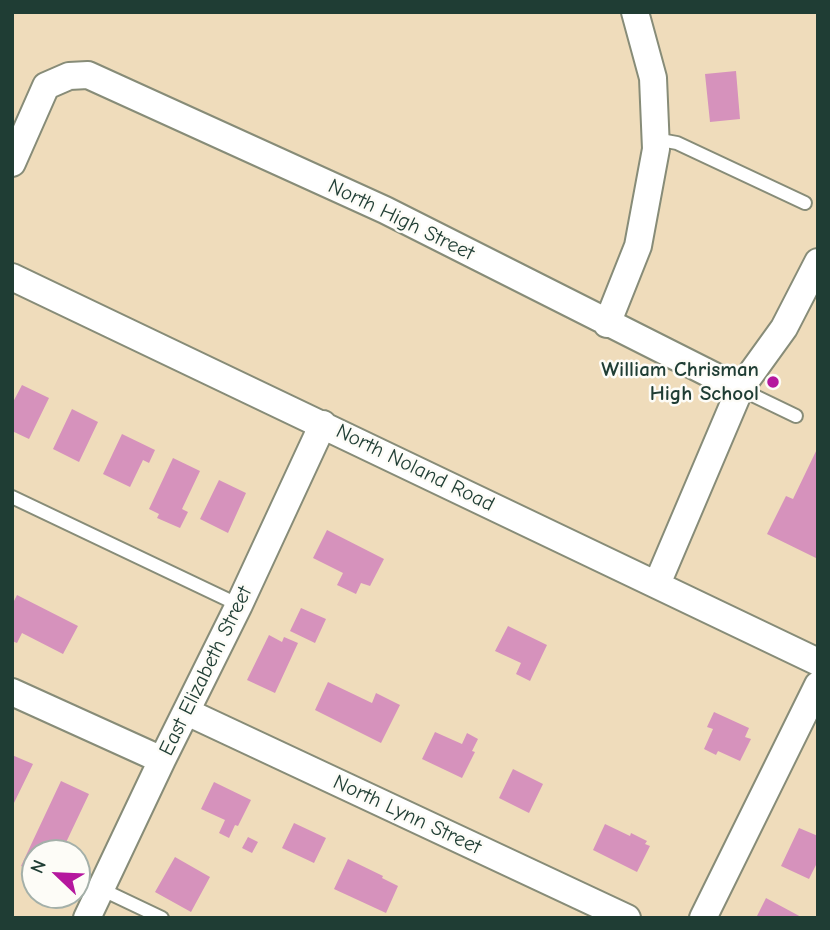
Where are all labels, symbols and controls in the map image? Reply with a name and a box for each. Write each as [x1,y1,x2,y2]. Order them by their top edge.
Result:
street label: North High Street [324,174,478,266]
place label: William Chrisman High School [601,357,759,407]
marker: William Chrisman High School [765,374,781,390]
street label: North Noland Road [332,419,498,517]
street label: East Elizabeth Street [154,582,258,760]
street label: North Lynn Street [329,770,485,860]
north arrow [21,839,91,909]
text: N [26,857,51,877]

